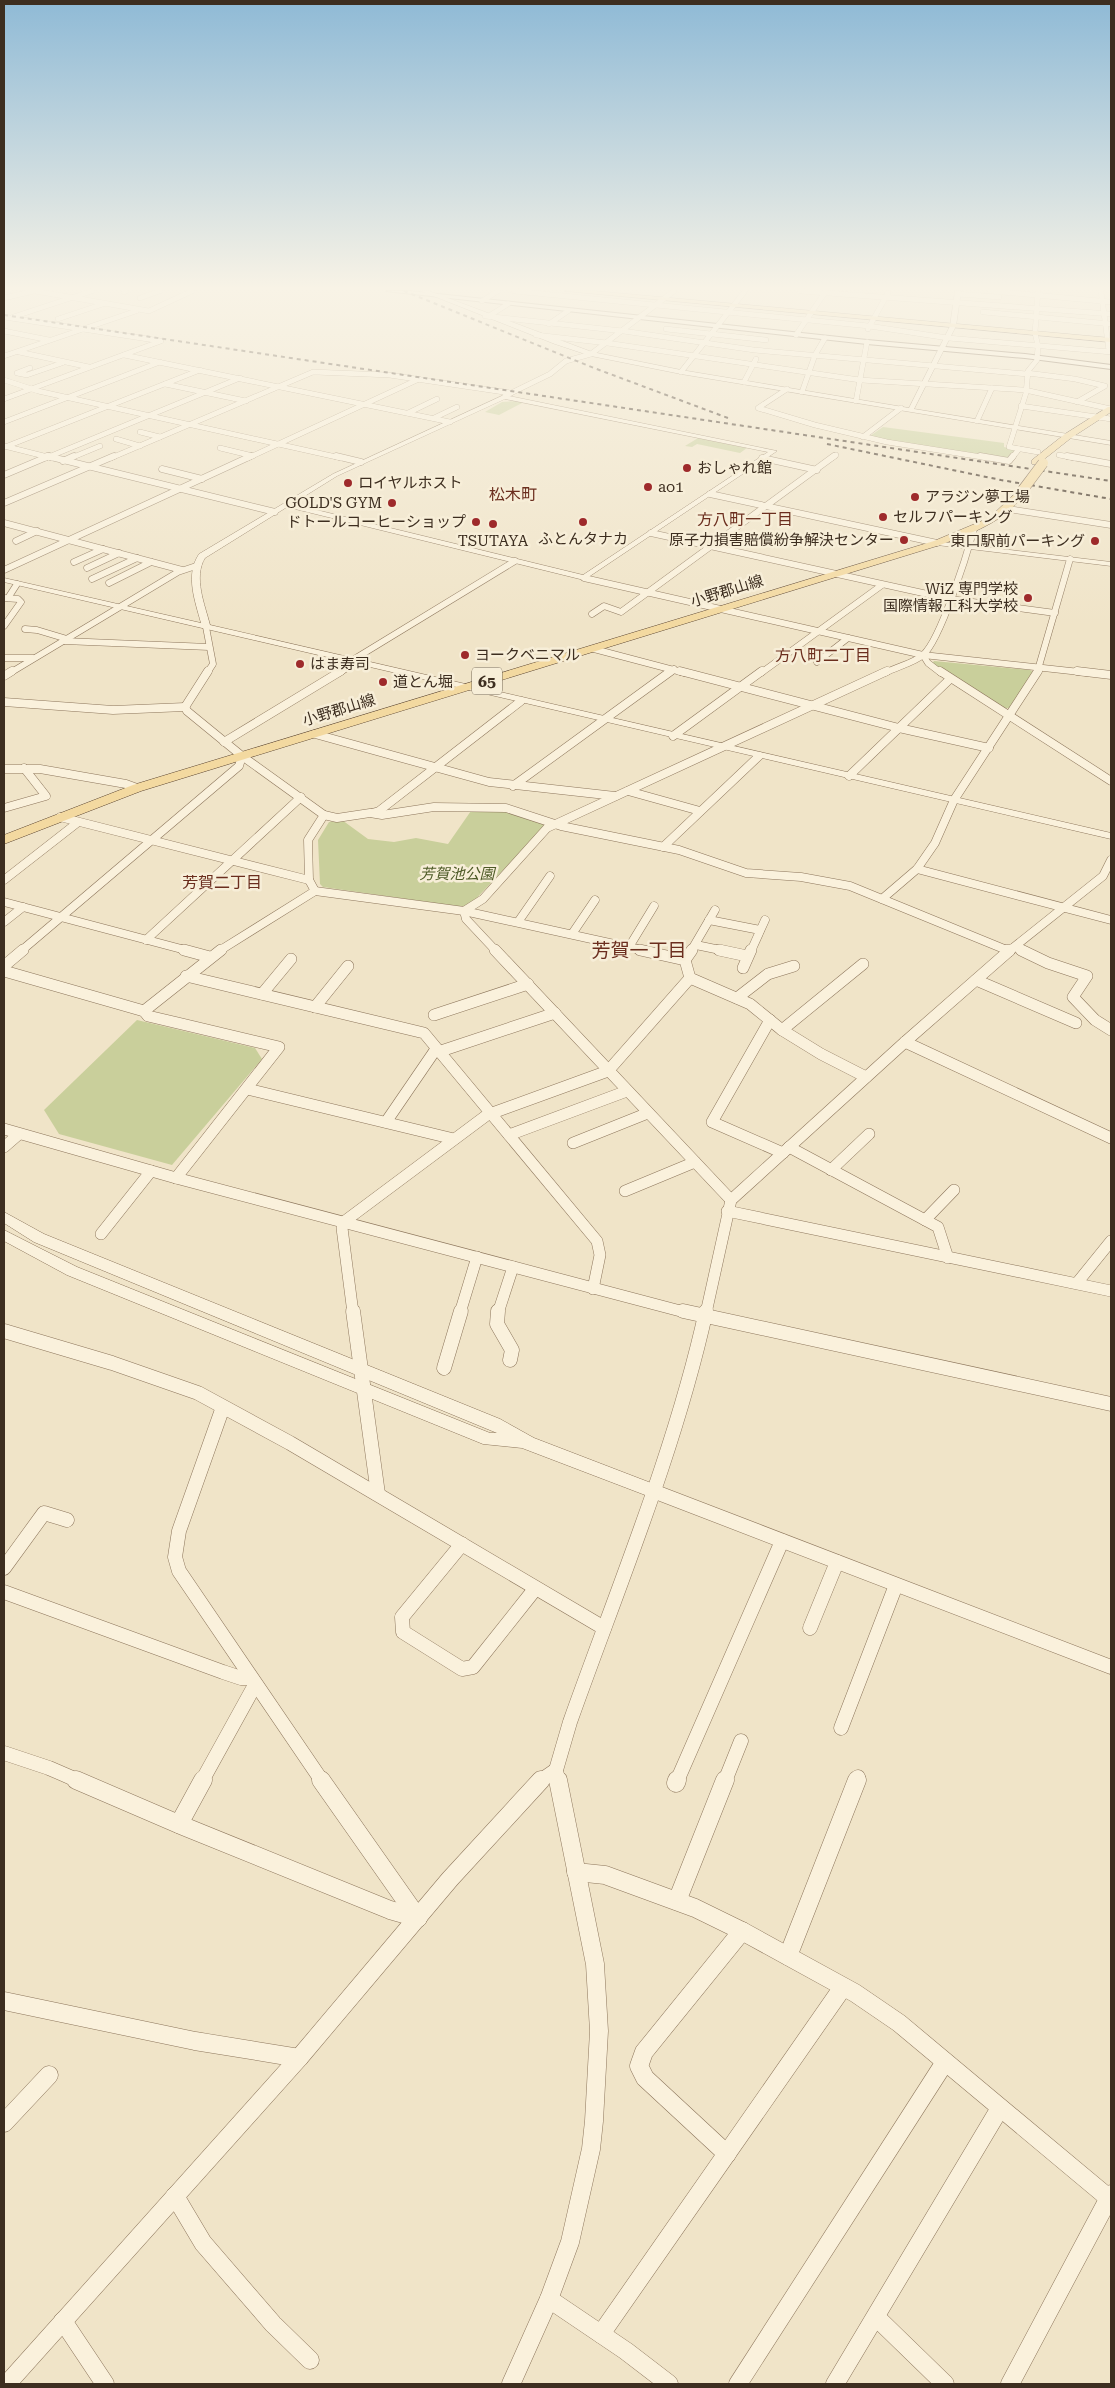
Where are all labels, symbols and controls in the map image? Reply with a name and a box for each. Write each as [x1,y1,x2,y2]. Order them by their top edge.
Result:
place label: おしゃれ館 [697,459,772,477]
marker: おしゃれ館 [681,462,693,474]
place label: ロイヤルホスト [358,474,463,492]
marker: ロイヤルホスト [342,477,354,489]
place label: ao1 [658,478,684,496]
marker: ao1 [642,481,654,493]
district label: 松木町 [489,485,537,504]
place label: アラジン夢工場 [925,488,1030,506]
marker: アラジン夢工場 [909,491,921,503]
place label: GOLD'S GYM [285,494,382,512]
marker: GOLD'S GYM [386,497,398,509]
place label: セルフパーキング [893,508,1013,526]
district label: 方八町一丁目 [697,510,793,529]
marker: セルフパーキング [877,511,889,523]
place label: ドトールコーヒーショップ [287,513,466,531]
marker: ドトールコーヒーショップ [470,516,482,528]
marker: ふとんタナカ [577,516,589,528]
marker: TSUTAYA [487,518,499,530]
place label: ふとんタナカ [538,530,628,548]
place label: 原子力損害賠償紛争解決センター [669,531,894,549]
place label: TSUTAYA [458,532,529,550]
place label: 東口駅前パーキング [950,532,1085,550]
marker: 原子力損害賠償紛争解決センター [898,534,910,546]
marker: 東口駅前パーキング [1089,535,1101,547]
street label: 小野郡山線 [688,571,766,611]
place label: WiZ 専門学校 国際情報工科大学校 [883,580,1018,615]
marker: WiZ 専門学校 国際情報工科大学校 [1022,592,1034,604]
place label: ヨークベニマル [475,646,580,664]
district label: 方八町二丁目 [775,646,871,665]
marker: ヨークベニマル [459,649,471,661]
place label: はま寿司 [310,655,370,673]
marker: はま寿司 [294,658,306,670]
road number: 65 [472,668,502,694]
place label: 道とん堀 [393,673,453,691]
marker: 道とん堀 [377,676,389,688]
street label: 小野郡山線 [300,690,378,730]
park label: 芳賀池公園 [419,865,496,883]
district label: 芳賀二丁目 [182,873,262,892]
district label: 芳賀一丁目 [591,939,687,962]

